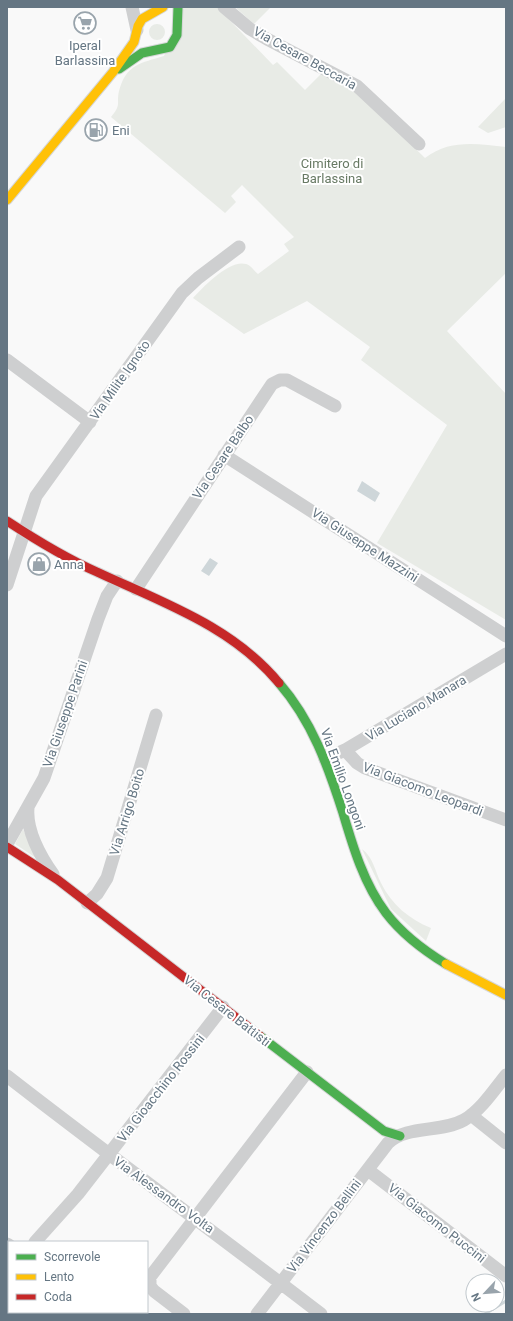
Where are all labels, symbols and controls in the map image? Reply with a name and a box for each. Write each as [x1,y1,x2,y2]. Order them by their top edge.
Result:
supermarket icon: Iperal Barlassina [72,10,98,36]
street label: Via Cesare Beccaria [251,23,359,93]
place label: Iperal Barlassina [55,38,115,68]
fuel station icon: Eni [83,117,109,143]
place label: Eni [112,123,130,138]
park label: Cimitero di Barlassina [301,156,363,186]
street label: Via Milite Ignoto [87,337,153,423]
street label: Via Cesare Balbo [189,412,257,502]
street label: Via Giuseppe Mazzini [309,505,421,585]
shop icon: Anna [26,551,52,577]
place label: Anna [54,557,84,572]
street label: Via Giuseppe Parini [40,658,90,770]
street label: Via Luciano Manara [363,672,469,744]
street label: Via Emilio Longoni [318,726,368,832]
street label: Via Giacomo Leopardi [361,759,485,819]
street label: Via Arrigo Boito [107,767,147,857]
street label: Via Cesare Battisti [181,972,273,1050]
street label: Via Gioacchino Rossini [114,1031,208,1145]
street label: Via Alessandro Volta [111,1154,217,1236]
street label: Via Vincenzo Bellini [284,1176,364,1276]
street label: Via Giacomo Puccini [385,1180,489,1266]
legend [8,1241,148,1313]
text: Scorrevole [44,1250,100,1264]
text: Lento [44,1270,74,1284]
north arrow [465,1273,505,1313]
text: Coda [44,1290,72,1304]
text: N [469,1291,484,1304]

